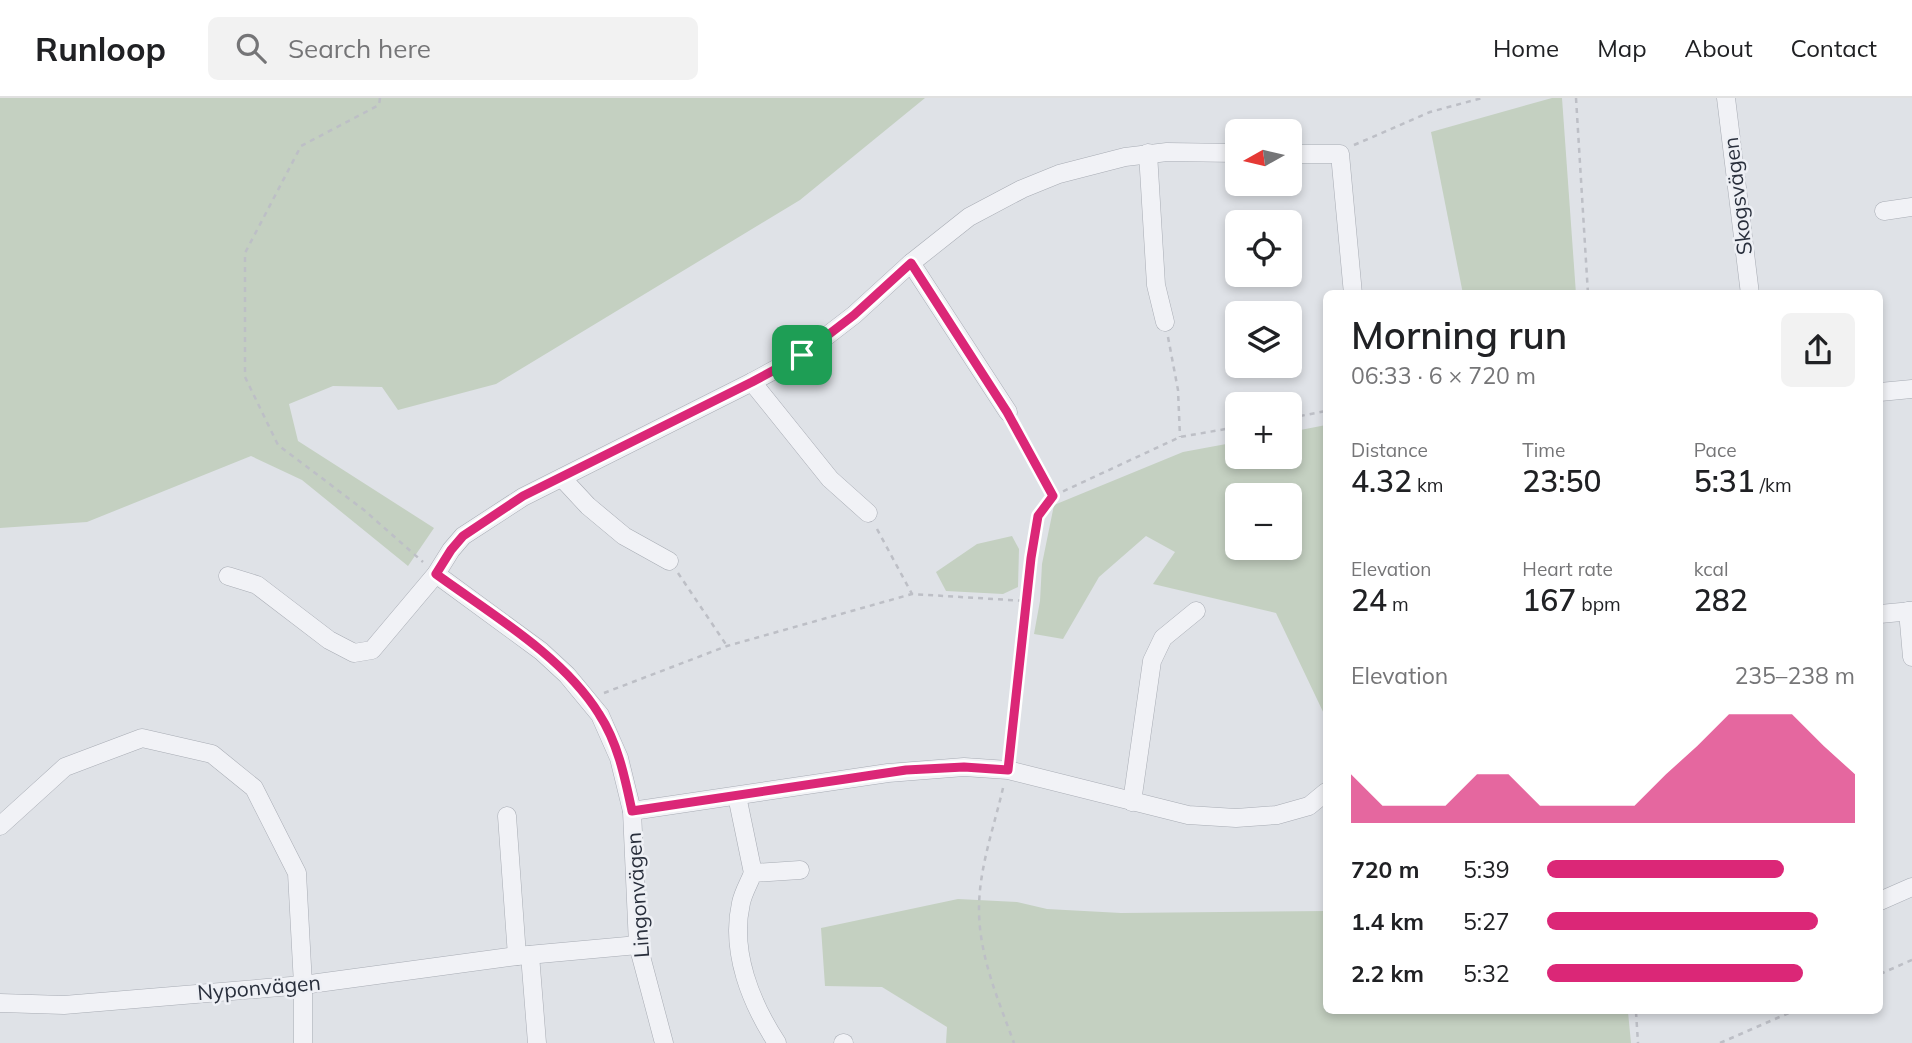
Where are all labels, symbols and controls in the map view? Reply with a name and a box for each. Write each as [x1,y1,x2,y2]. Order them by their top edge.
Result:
search box [208,17,698,80]
text: Runloop [35,28,166,69]
icon: search [232,29,270,67]
text: Search here [288,32,431,65]
text: Home [1493,33,1559,63]
text: Map [1597,33,1647,63]
text: About [1685,33,1753,63]
text: Contact [1791,33,1877,63]
north arrow [1225,119,1302,196]
map controls [1225,119,1302,560]
street label: Skogsvägen [1717,136,1757,257]
button: locate [1225,210,1302,287]
button: layers [1225,301,1302,378]
text: Morning run [1351,311,1567,359]
button: share [1781,313,1855,387]
pin [772,325,832,385]
icon: arrive [783,336,821,374]
text: 06:33 · 6 × 720 m [1351,361,1536,390]
button: + [1225,392,1302,469]
text: Distance [1351,438,1428,462]
text: Time [1522,438,1565,462]
text: Pace [1694,438,1737,462]
text: 4.32 [1351,462,1412,500]
text: 23:50 [1522,462,1601,500]
text: 5:31 [1694,462,1755,500]
text: km [1412,473,1444,497]
text: /km [1755,473,1792,497]
button: − [1225,483,1302,560]
text: Elevation [1351,557,1431,581]
text: Heart rate [1522,557,1613,581]
text: kcal [1694,557,1728,581]
text: 24 [1351,581,1387,619]
text: 167 [1522,581,1576,619]
text: 282 [1694,581,1748,619]
text: m [1387,592,1409,616]
text: bpm [1576,592,1621,616]
text: Elevation [1351,661,1448,690]
text: 235–238 m [1734,661,1855,690]
street label: Lingonvägen [620,831,654,959]
text: 720 m [1351,855,1419,884]
text: 5:39 [1463,855,1510,884]
text: 1.4 km [1351,907,1424,936]
text: 5:27 [1463,907,1510,936]
text: 2.2 km [1351,959,1424,988]
text: 5:32 [1463,959,1510,988]
street label: Nyponvägen [196,969,322,1005]

